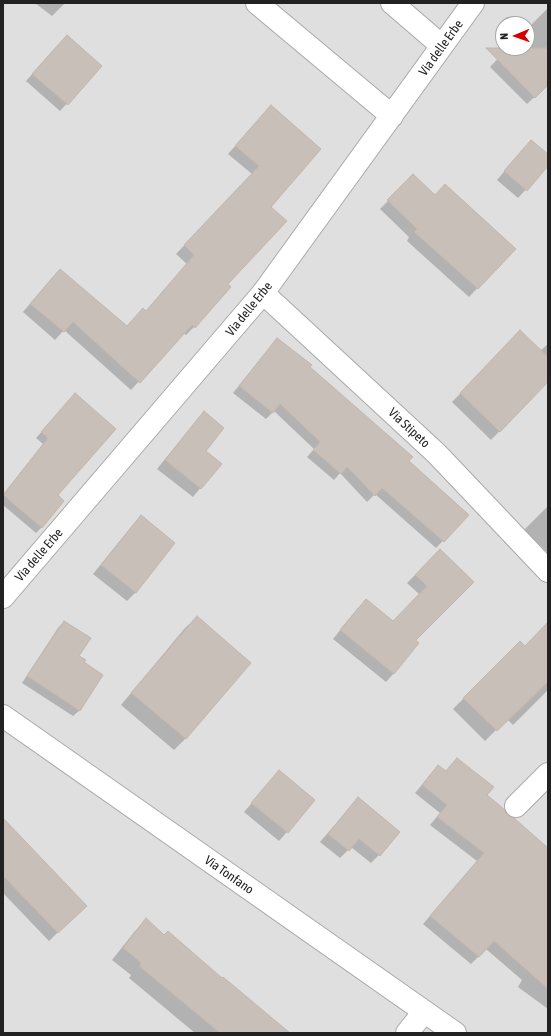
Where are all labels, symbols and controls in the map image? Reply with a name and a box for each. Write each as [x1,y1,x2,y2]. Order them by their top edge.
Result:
north arrow [495,16,535,56]
street label: Via delle Erbe [416,17,466,79]
text: N [498,33,510,40]
street label: Via delle Erbe [222,279,276,339]
street label: Via Stipeto [385,405,433,451]
street label: Via delle Erbe [12,525,66,585]
street label: Via Tonfano [201,852,257,898]

